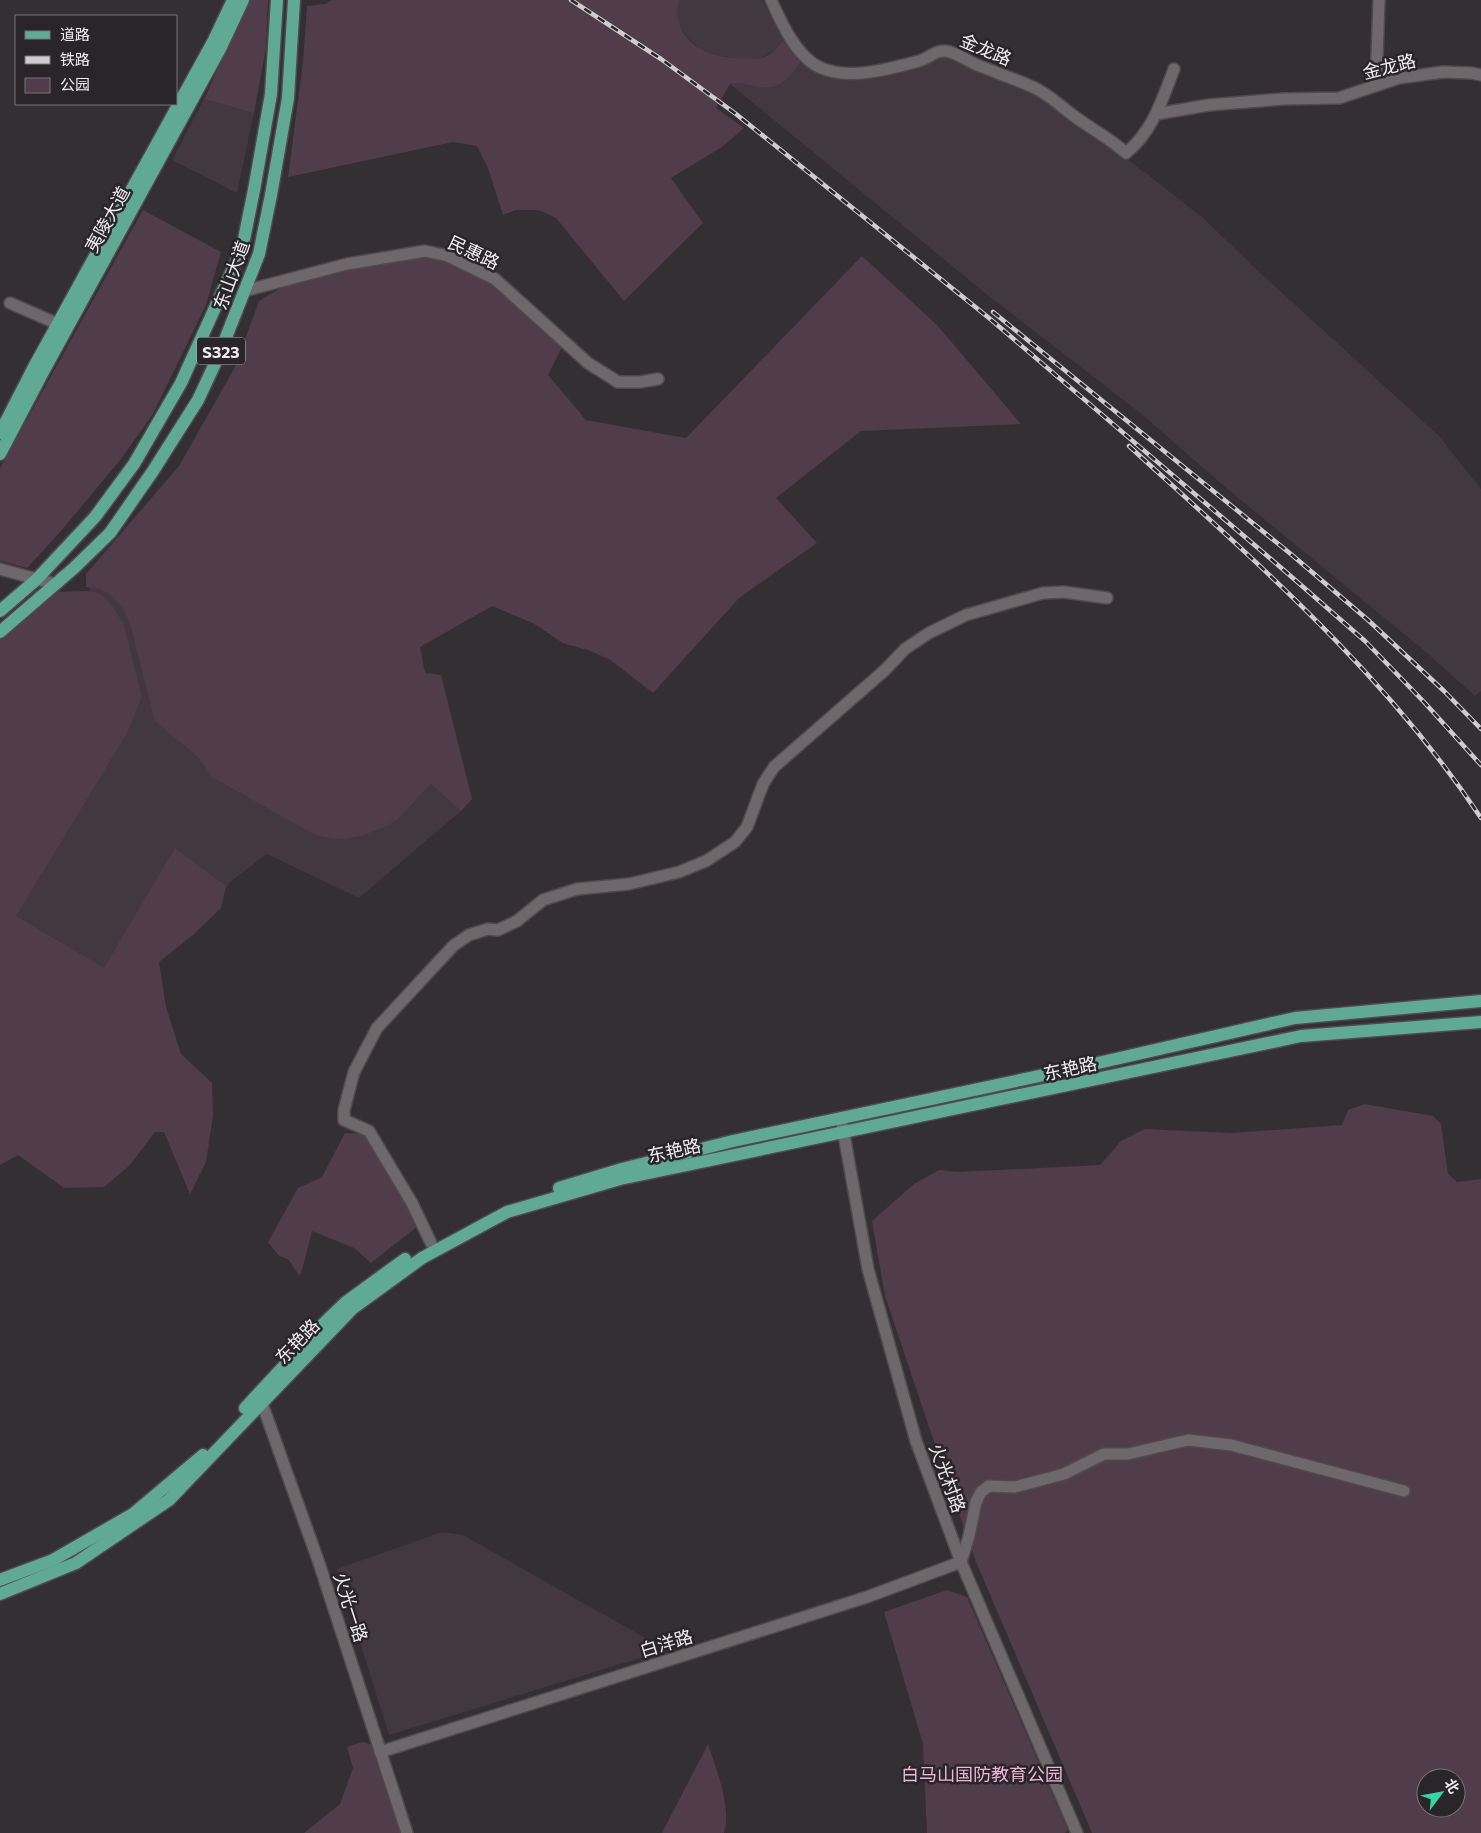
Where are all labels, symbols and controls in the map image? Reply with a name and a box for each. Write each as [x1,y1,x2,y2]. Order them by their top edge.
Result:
legend [15,15,178,105]
text: 道路 [60,25,90,43]
street label: 金龙路 [957,28,1015,70]
street label: 金龙路 [1360,49,1418,83]
text: 铁路 [60,50,90,68]
text: 公园 [60,75,90,93]
street label: 夷陵大道 [80,182,134,256]
street label: 民惠路 [445,231,503,273]
street label: 东山大道 [208,237,254,313]
road number: S323 [197,338,245,364]
street label: 东艳路 [1041,1052,1099,1084]
street label: 东艳路 [645,1134,703,1166]
street label: 东艳路 [270,1314,324,1368]
street label: 火光村路 [925,1440,971,1516]
street label: 火光一路 [329,1569,373,1645]
street label: 白洋路 [637,1625,695,1661]
park label: 白马山国防教育公园 [901,1763,1063,1785]
north arrow [1416,1768,1466,1818]
text: 北 [1442,1775,1463,1796]

